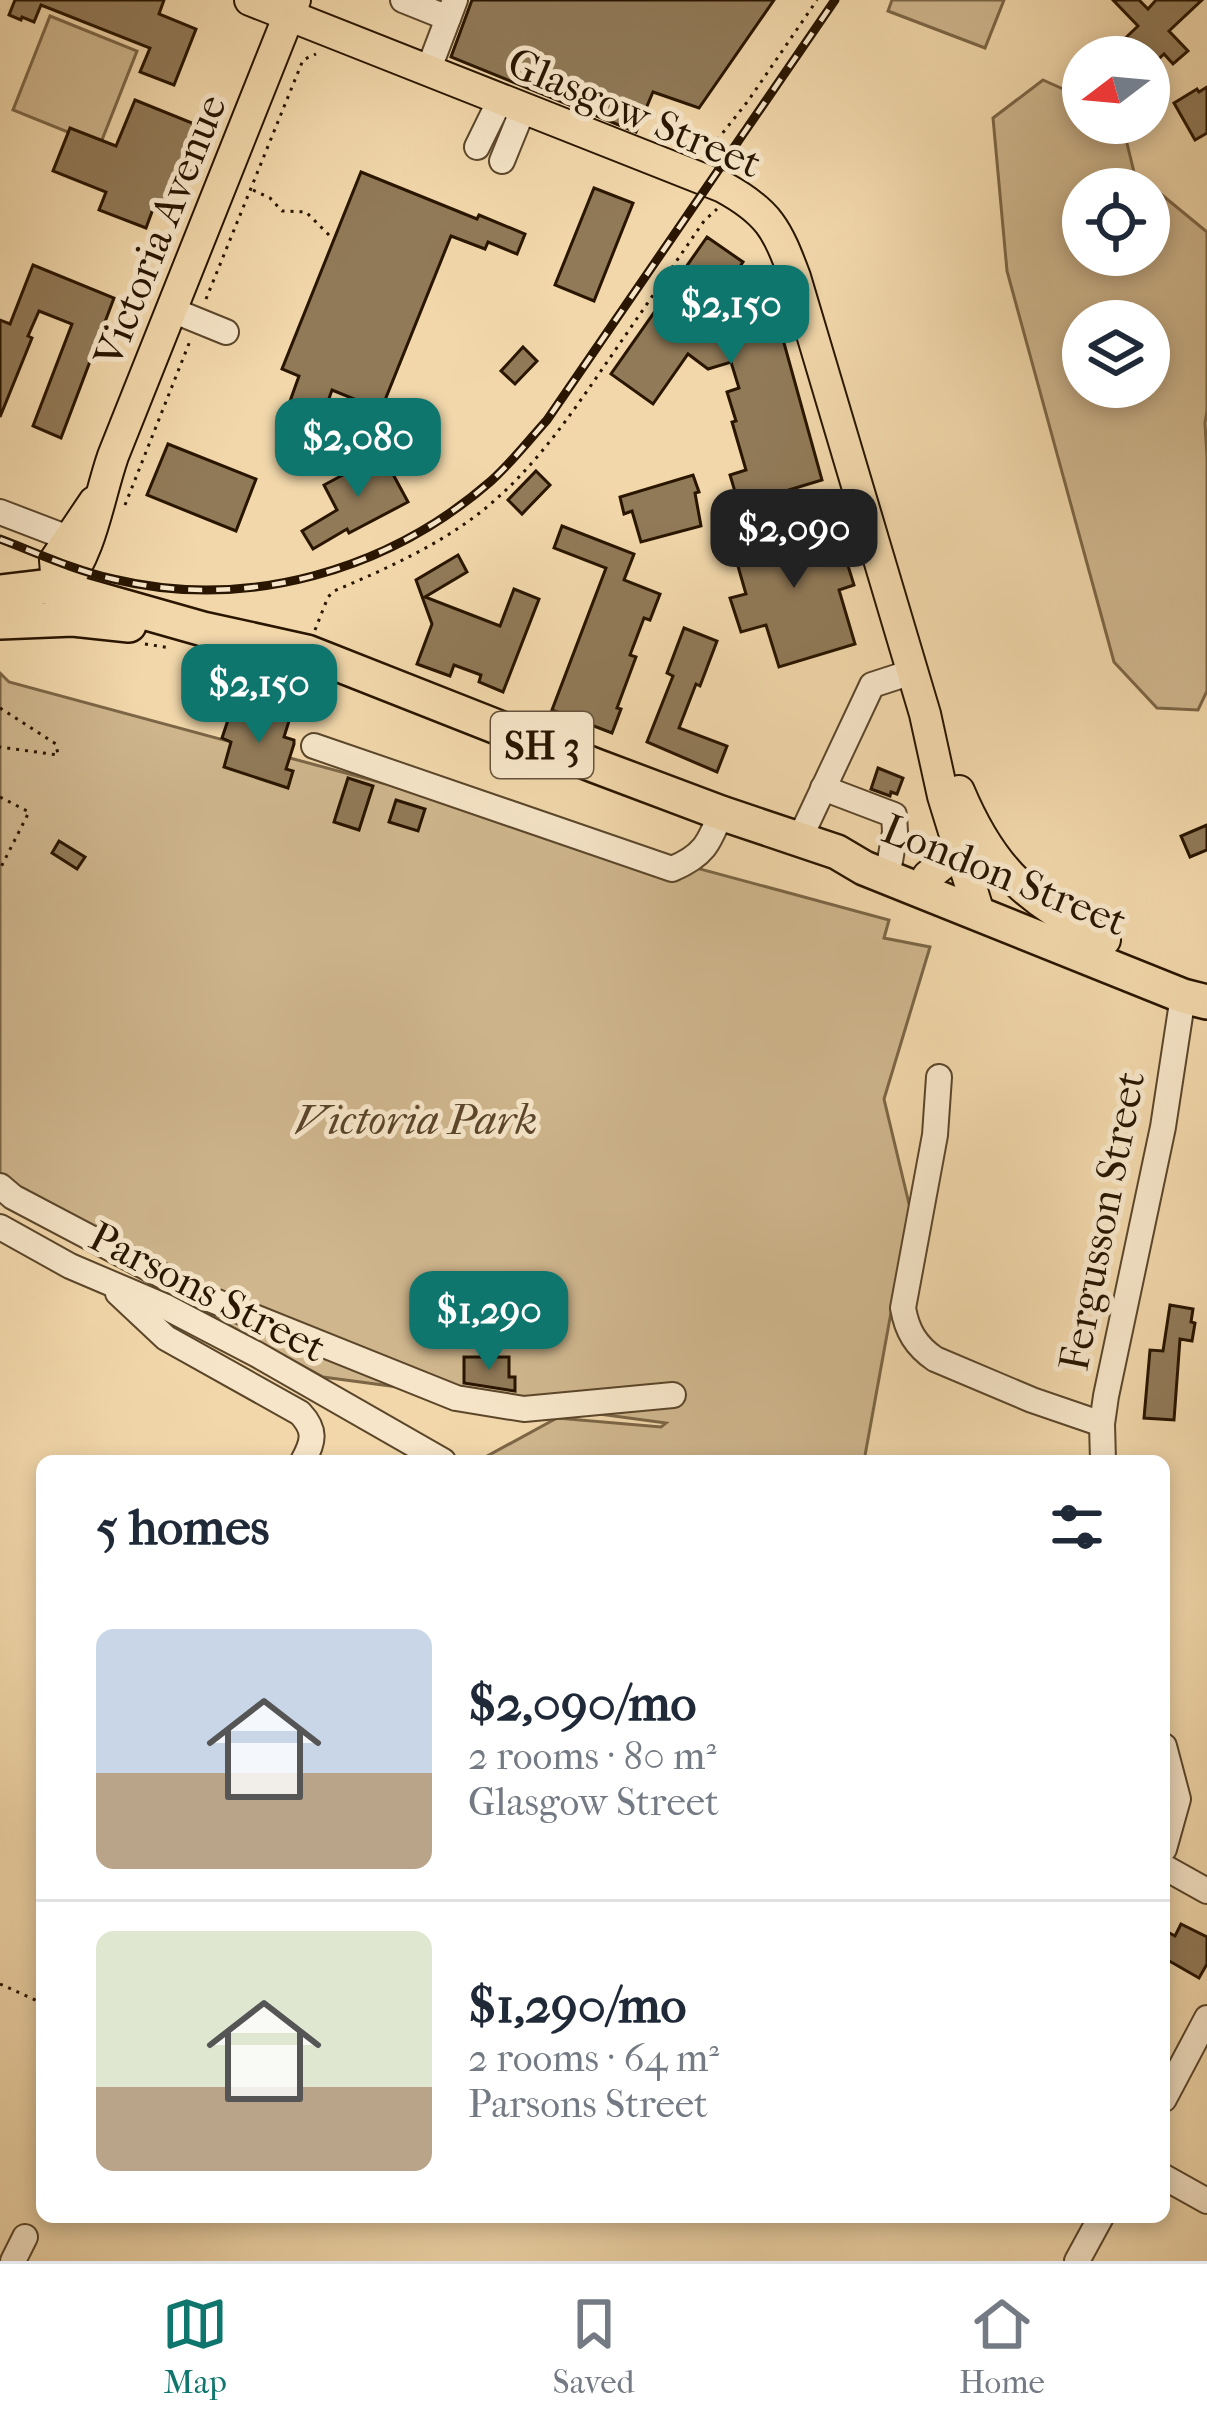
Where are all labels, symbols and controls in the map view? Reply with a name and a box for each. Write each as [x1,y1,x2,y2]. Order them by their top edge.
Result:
north arrow [1062,36,1170,144]
map controls [1062,36,1170,408]
street label: Glasgow Street [500,38,768,189]
street label: Victoria Avenue [83,88,237,374]
button: locate [1062,168,1170,276]
pin: $2,150 [633,265,829,367]
text: $2,150 [680,281,782,327]
button: layers [1062,300,1170,408]
pin: $2,080 [260,398,456,500]
text: $2,080 [302,414,414,460]
pin: $2,090 [696,489,892,591]
text: $2,090 [737,505,851,551]
pin: $2,150 [161,644,357,746]
text: $2,150 [208,660,310,706]
road number: SH 3 [491,712,593,778]
street label: London Street [875,804,1134,947]
street label: Fergusson Street [1049,1067,1156,1375]
park label: Victoria Park [295,1096,537,1145]
street label: Parsons Street [81,1212,334,1373]
pin: $1,290 [391,1271,587,1373]
text: $1,290 [436,1287,542,1333]
icon: filters [1044,1494,1110,1560]
text: 5 homes [96,1497,269,1557]
text: $2,090/mo [468,1673,696,1733]
icon: home [192,1677,336,1821]
text: 2 rooms · 80 m² [468,1733,716,1779]
text: Glasgow Street [468,1779,719,1825]
text: $1,290/mo [468,1975,686,2035]
icon: home [192,1979,336,2123]
text: 2 rooms · 64 m² [468,2035,719,2081]
text: Parsons Street [468,2081,708,2127]
tab: Map [162,2291,228,2402]
tab: Saved [553,2291,634,2402]
tab: Home [959,2291,1045,2402]

